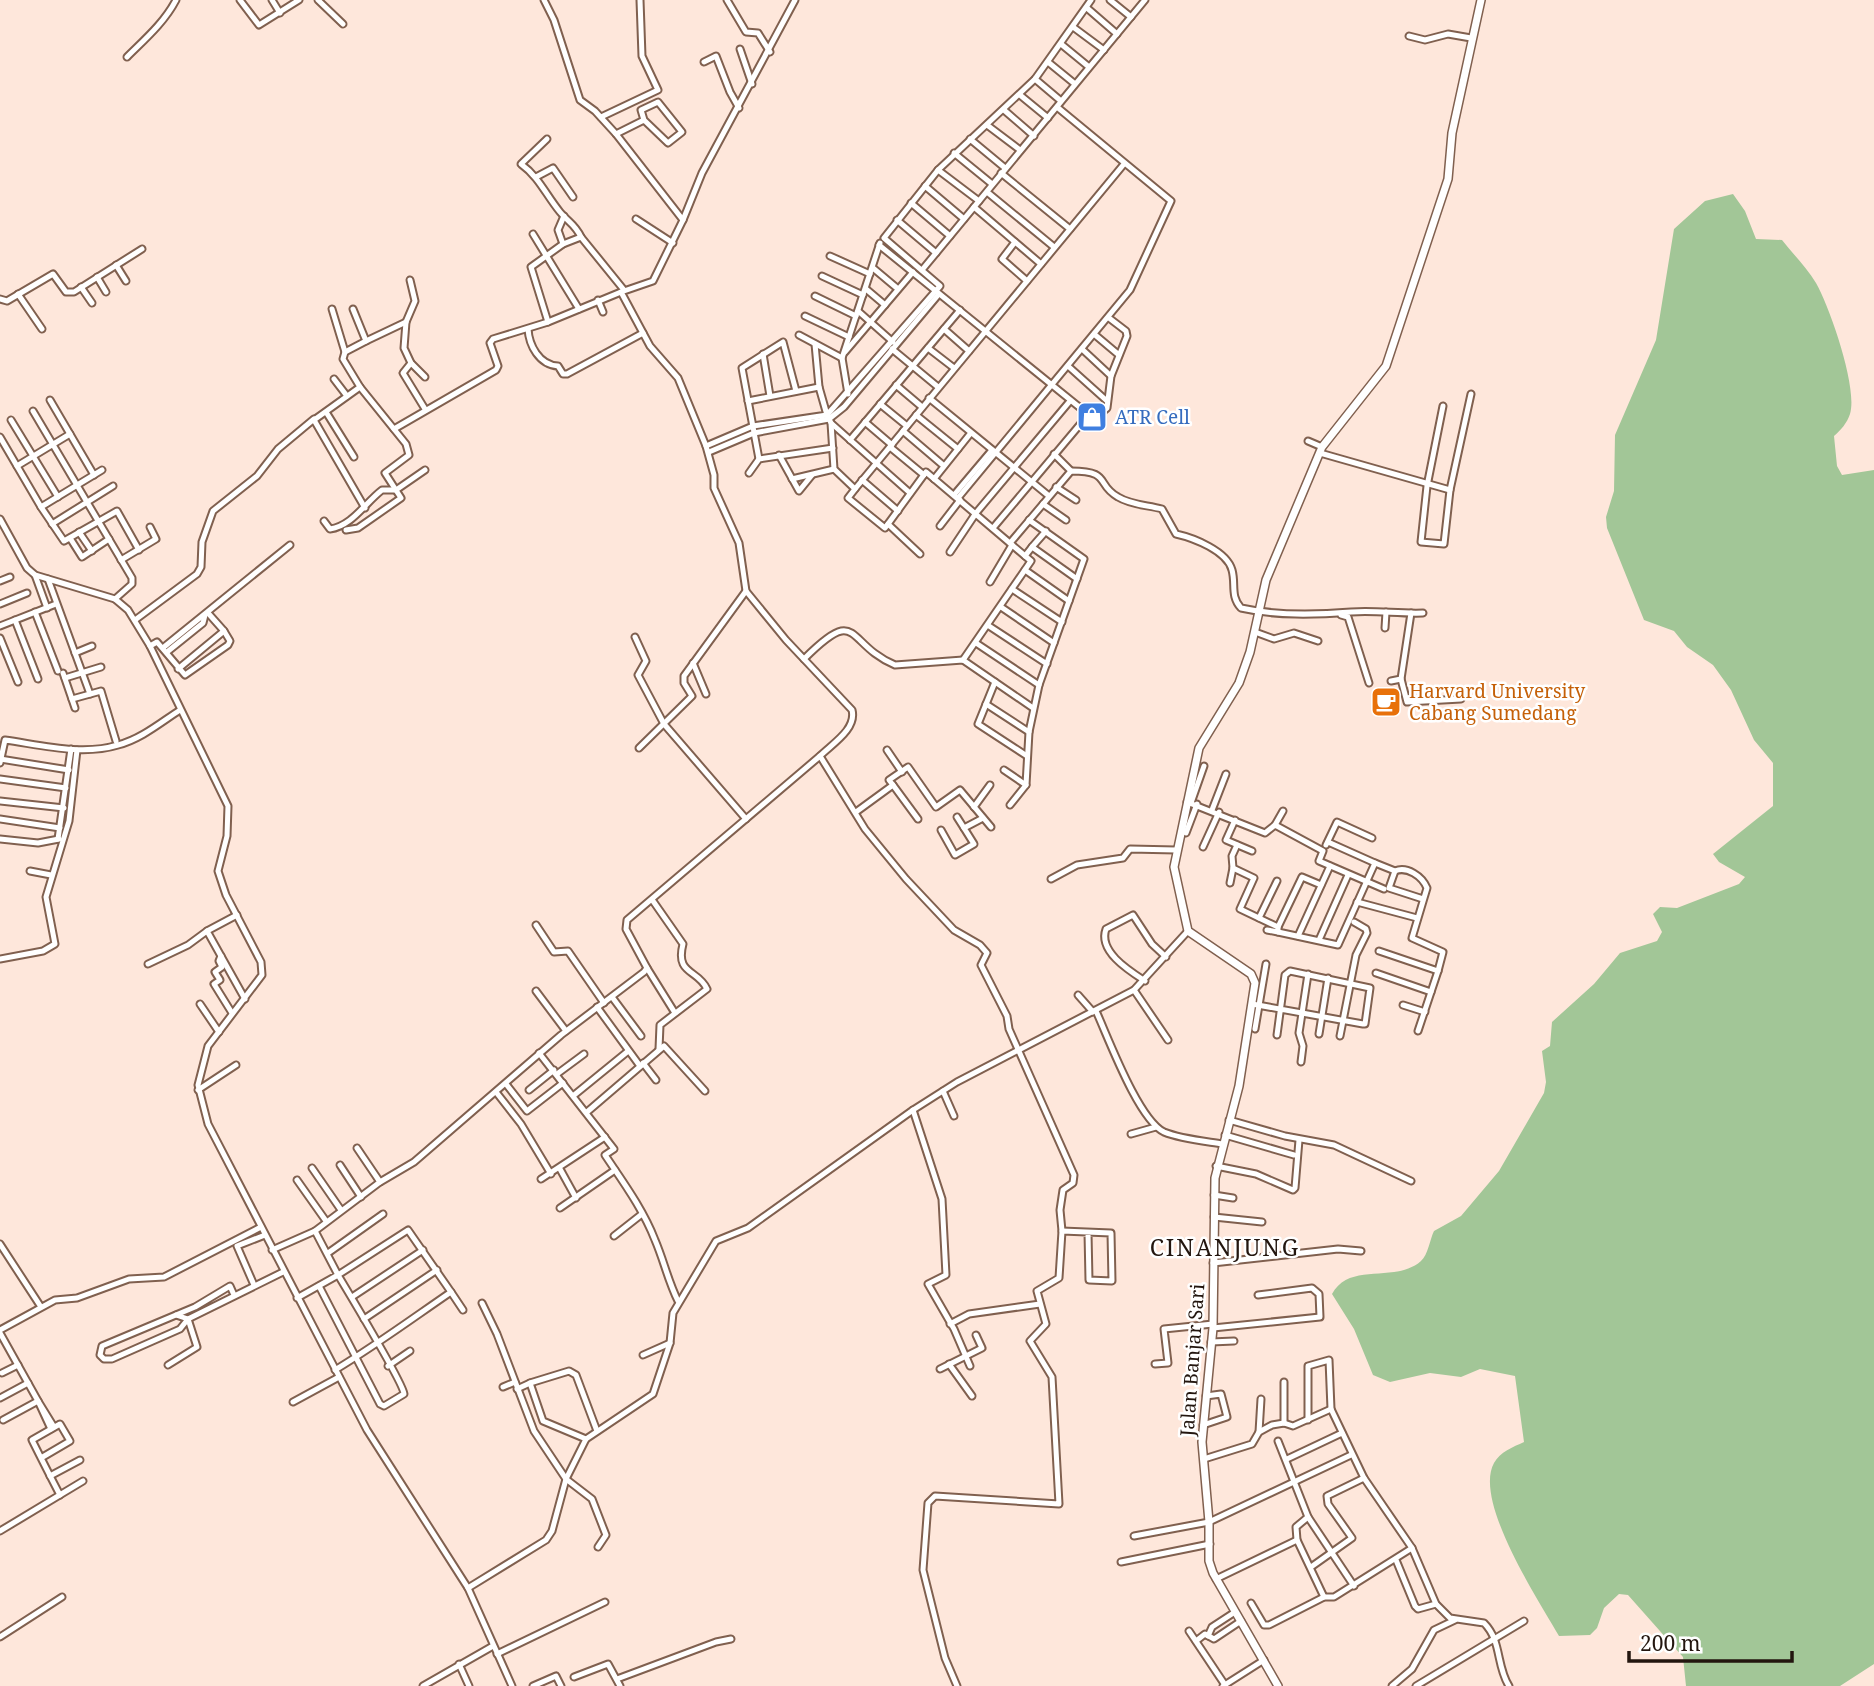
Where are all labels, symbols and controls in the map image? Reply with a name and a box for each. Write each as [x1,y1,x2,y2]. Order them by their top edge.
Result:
shop icon: ATR Cell [1075,400,1109,434]
place label: ATR Cell [1115,404,1190,430]
place label: Harvard University Cabang Sumedang [1409,678,1585,726]
cafe icon: Harvard University Cabang Sumedang [1369,685,1403,719]
district label: CINANJUNG [1150,1231,1300,1263]
street label: Jalan Banjar Sari [1174,1283,1210,1438]
scale bar [1629,1620,1792,1664]
text: 200 m [1640,1629,1701,1657]

